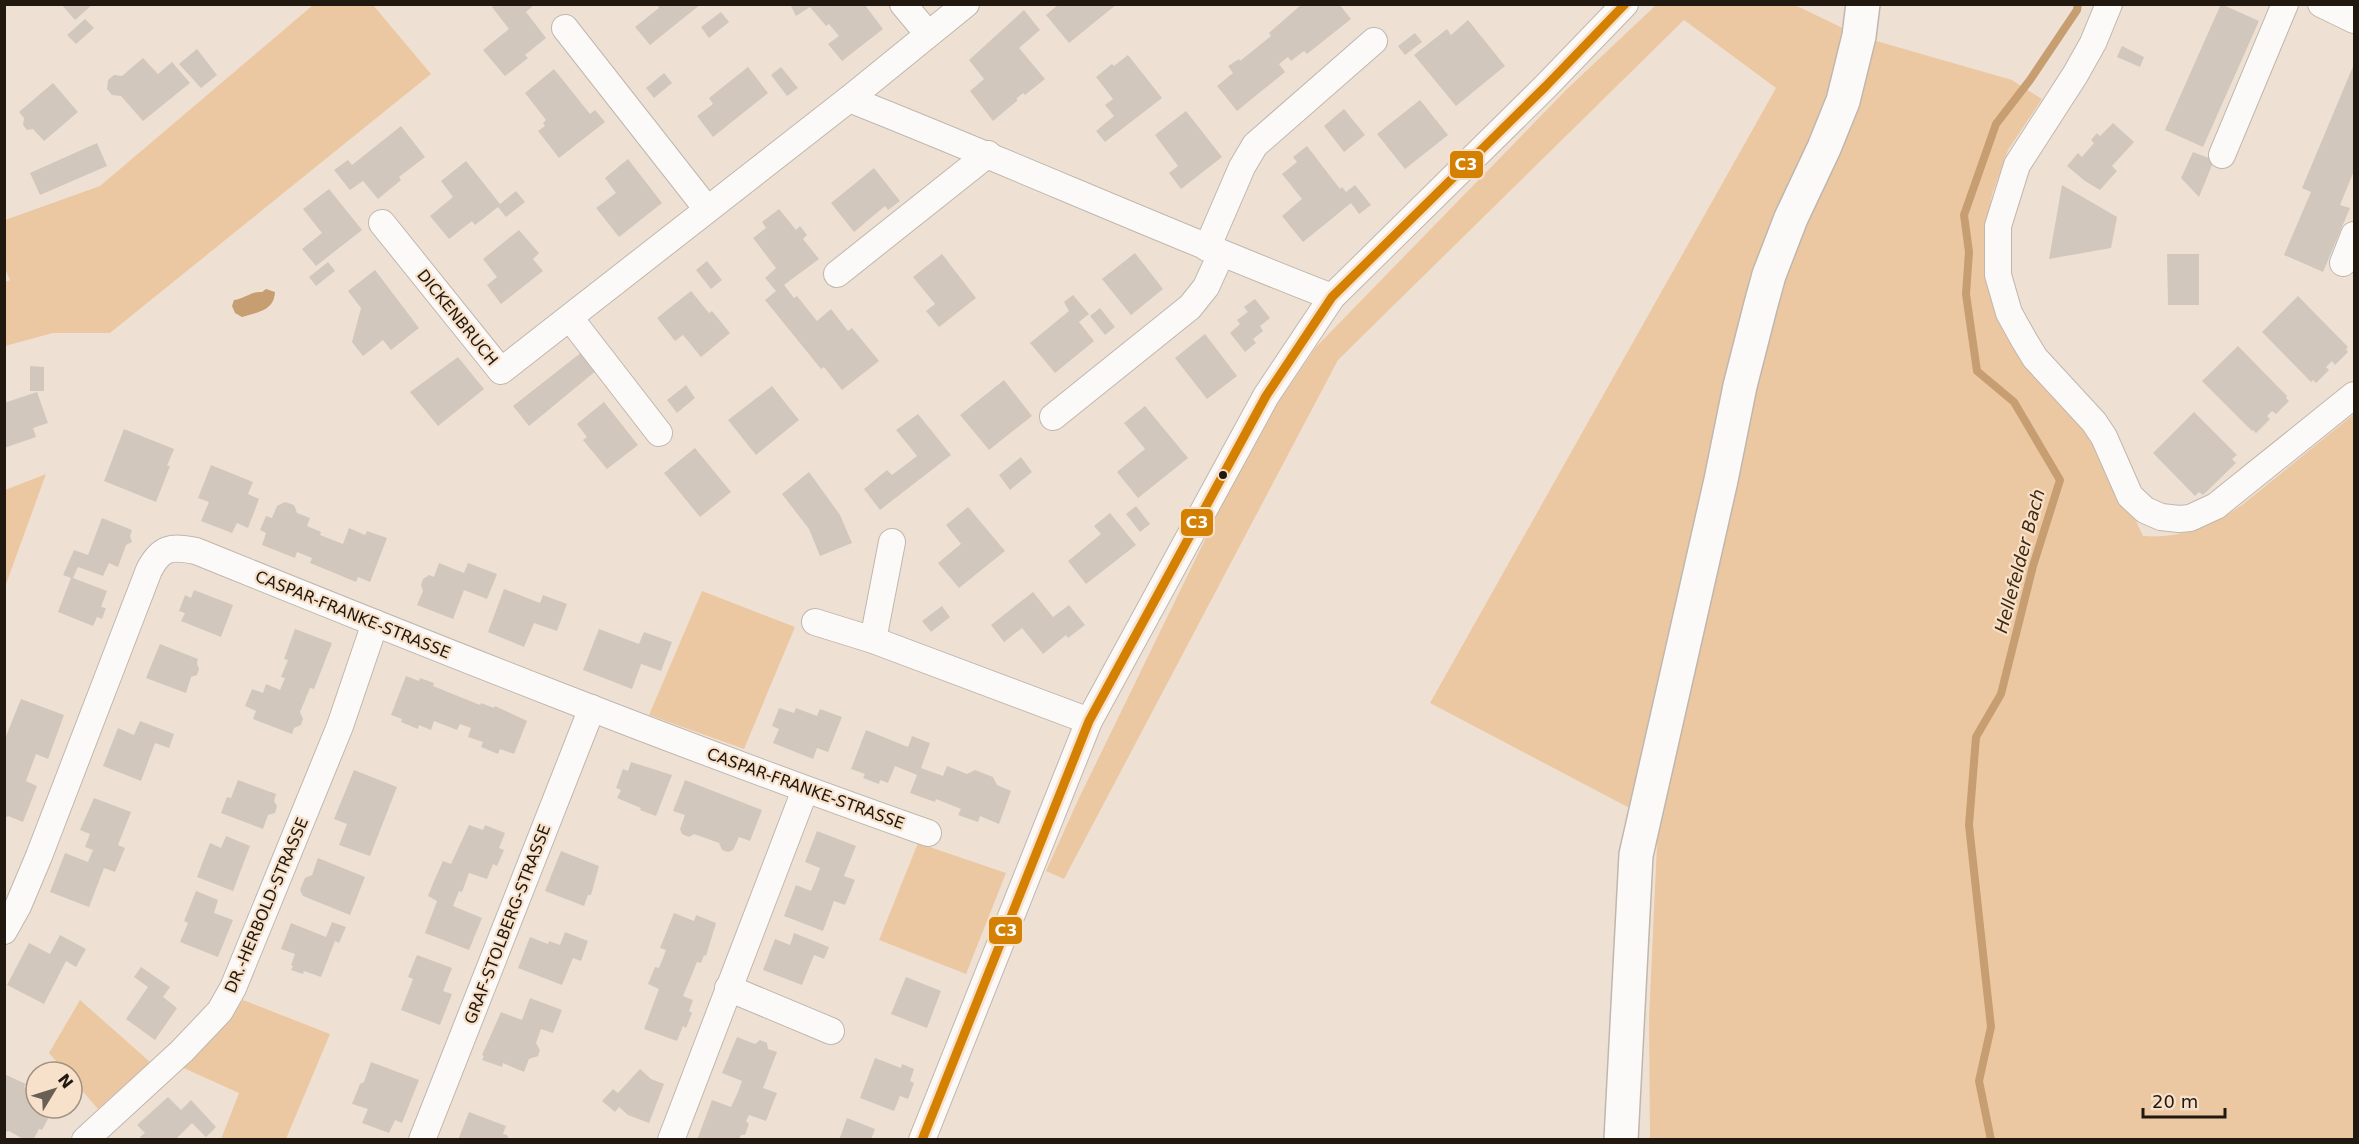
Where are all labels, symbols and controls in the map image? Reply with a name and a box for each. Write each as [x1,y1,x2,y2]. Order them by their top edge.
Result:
line badge: C3 [1449,150,1484,179]
text: C3 [1455,155,1477,174]
street label: DICKENBRUCH [413,266,502,369]
unlabelled marker [1217,469,1229,481]
water label: Hellefelder Bach [1990,486,2049,635]
line badge: C3 [1180,508,1214,537]
text: C3 [1186,513,1208,532]
street label: CASPAR-FRANKE-STRASSE [252,567,453,662]
street label: CASPAR-FRANKE-STRASSE [704,744,907,833]
street label: DR.-HERBOLD-STRASSE [221,814,312,996]
street label: GRAF-STOLBERG-STRASSE [461,822,554,1027]
line badge: C3 [988,916,1023,945]
text: C3 [995,921,1017,940]
north arrow [24,1060,84,1120]
text: N [54,1070,77,1092]
scale bar [2143,1081,2226,1119]
text: 20 m [2152,1091,2198,1112]

